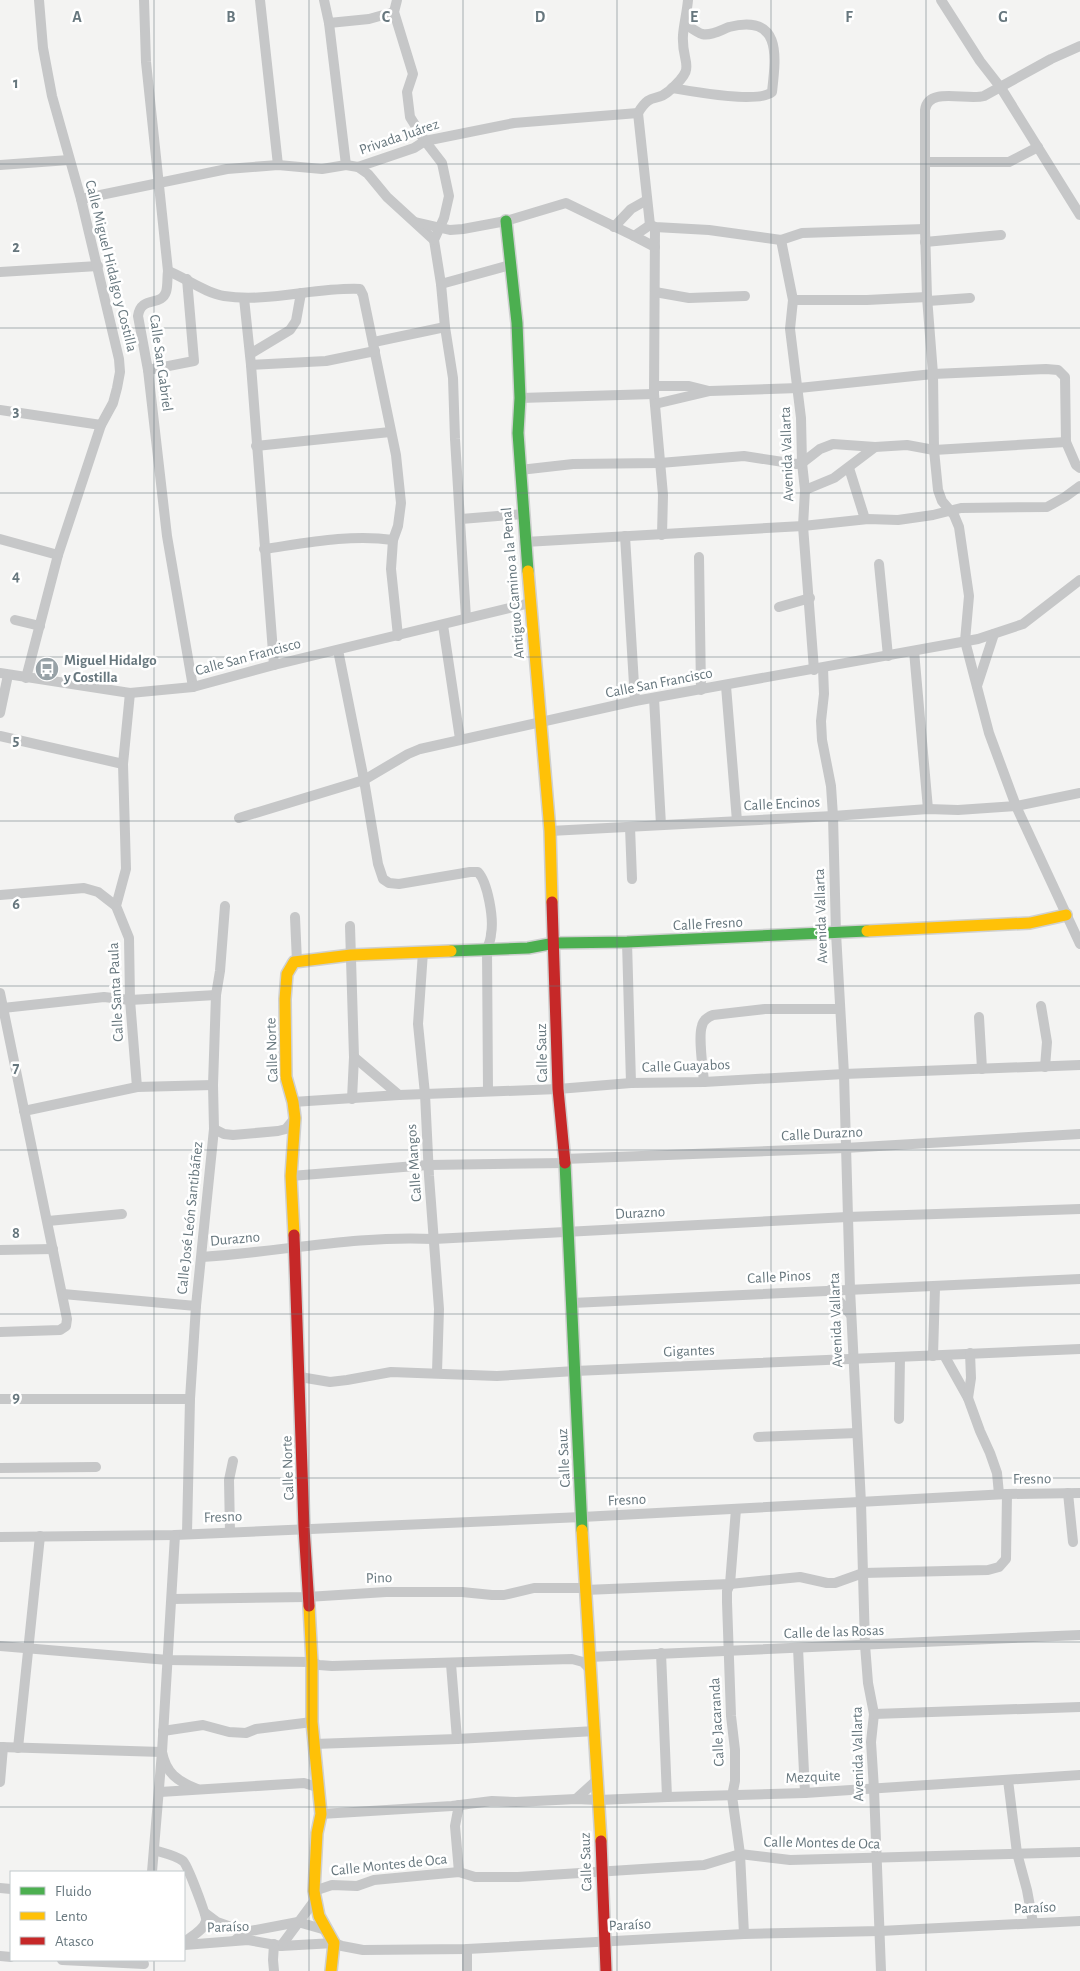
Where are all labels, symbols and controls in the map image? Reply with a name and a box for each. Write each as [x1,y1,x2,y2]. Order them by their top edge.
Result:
text: A [72,9,82,25]
text: B [226,9,236,25]
text: C [382,9,391,25]
text: D [535,9,546,25]
text: E [690,9,698,25]
text: F [845,9,853,25]
text: G [998,9,1008,25]
text: 1 [13,75,19,91]
street label: Privada Juárez [357,116,441,158]
street label: Calle Miguel Hidalgo y Costilla [82,179,140,354]
text: 2 [12,239,20,255]
street label: Calle San Gabriel [147,314,175,412]
text: 3 [13,403,20,419]
street label: Avenida Vallarta [778,406,796,502]
street label: Antiguo Camino a la Penal [499,507,527,659]
text: 4 [12,568,20,584]
street label: Calle San Francisco [194,636,302,678]
place label: Miguel Hidalgo y Costilla [63,653,157,685]
bus stop icon: Miguel Hidalgo y Costilla [34,656,60,682]
street label: Calle San Francisco [604,665,714,701]
text: 5 [13,732,20,748]
street label: Calle Encinos [743,795,821,813]
street label: Avenida Vallarta [812,868,830,964]
text: 6 [12,896,20,912]
street label: Calle Fresno [673,915,743,933]
street label: Calle Santa Paula [106,942,126,1042]
street label: Calle Norte [263,1017,281,1083]
street label: Calle Sauz [534,1023,550,1083]
street label: Calle Guayabos [642,1057,730,1075]
text: 7 [13,1060,20,1076]
street label: Calle Mangos [404,1124,424,1202]
street label: Calle Durazno [781,1124,863,1144]
street label: Calle José León Santibáñez [175,1141,205,1295]
street label: Durazno [615,1204,665,1222]
text: 8 [12,1225,20,1241]
street label: Durazno [209,1229,261,1249]
street label: Calle Pinos [747,1268,811,1286]
street label: Avenida Vallarta [827,1272,845,1368]
street label: Gigantes [663,1343,715,1359]
text: 9 [12,1389,20,1405]
street label: Calle Sauz [555,1428,573,1488]
street label: Calle Norte [279,1435,297,1501]
street label: Fresno [1013,1471,1051,1487]
street label: Fresno [607,1492,647,1508]
street label: Fresno [204,1509,242,1525]
street label: Pino [365,1570,393,1586]
street label: Calle de las Rosas [784,1623,884,1641]
street label: Calle Jacaranda [707,1677,727,1767]
street label: Avenida Vallarta [850,1706,866,1802]
street label: Mezquite [785,1768,841,1786]
street label: Calle Sauz [577,1832,595,1892]
street label: Calle Montes de Oca [763,1834,881,1852]
street label: Calle Montes de Oca [330,1851,448,1879]
legend [10,1871,185,1961]
text: Fluido [55,1884,92,1899]
street label: Paraíso [1013,1899,1057,1917]
text: Lento [55,1909,88,1924]
street label: Paraíso [608,1916,652,1934]
street label: Paraíso [207,1919,249,1935]
text: Atasco [55,1934,94,1949]

